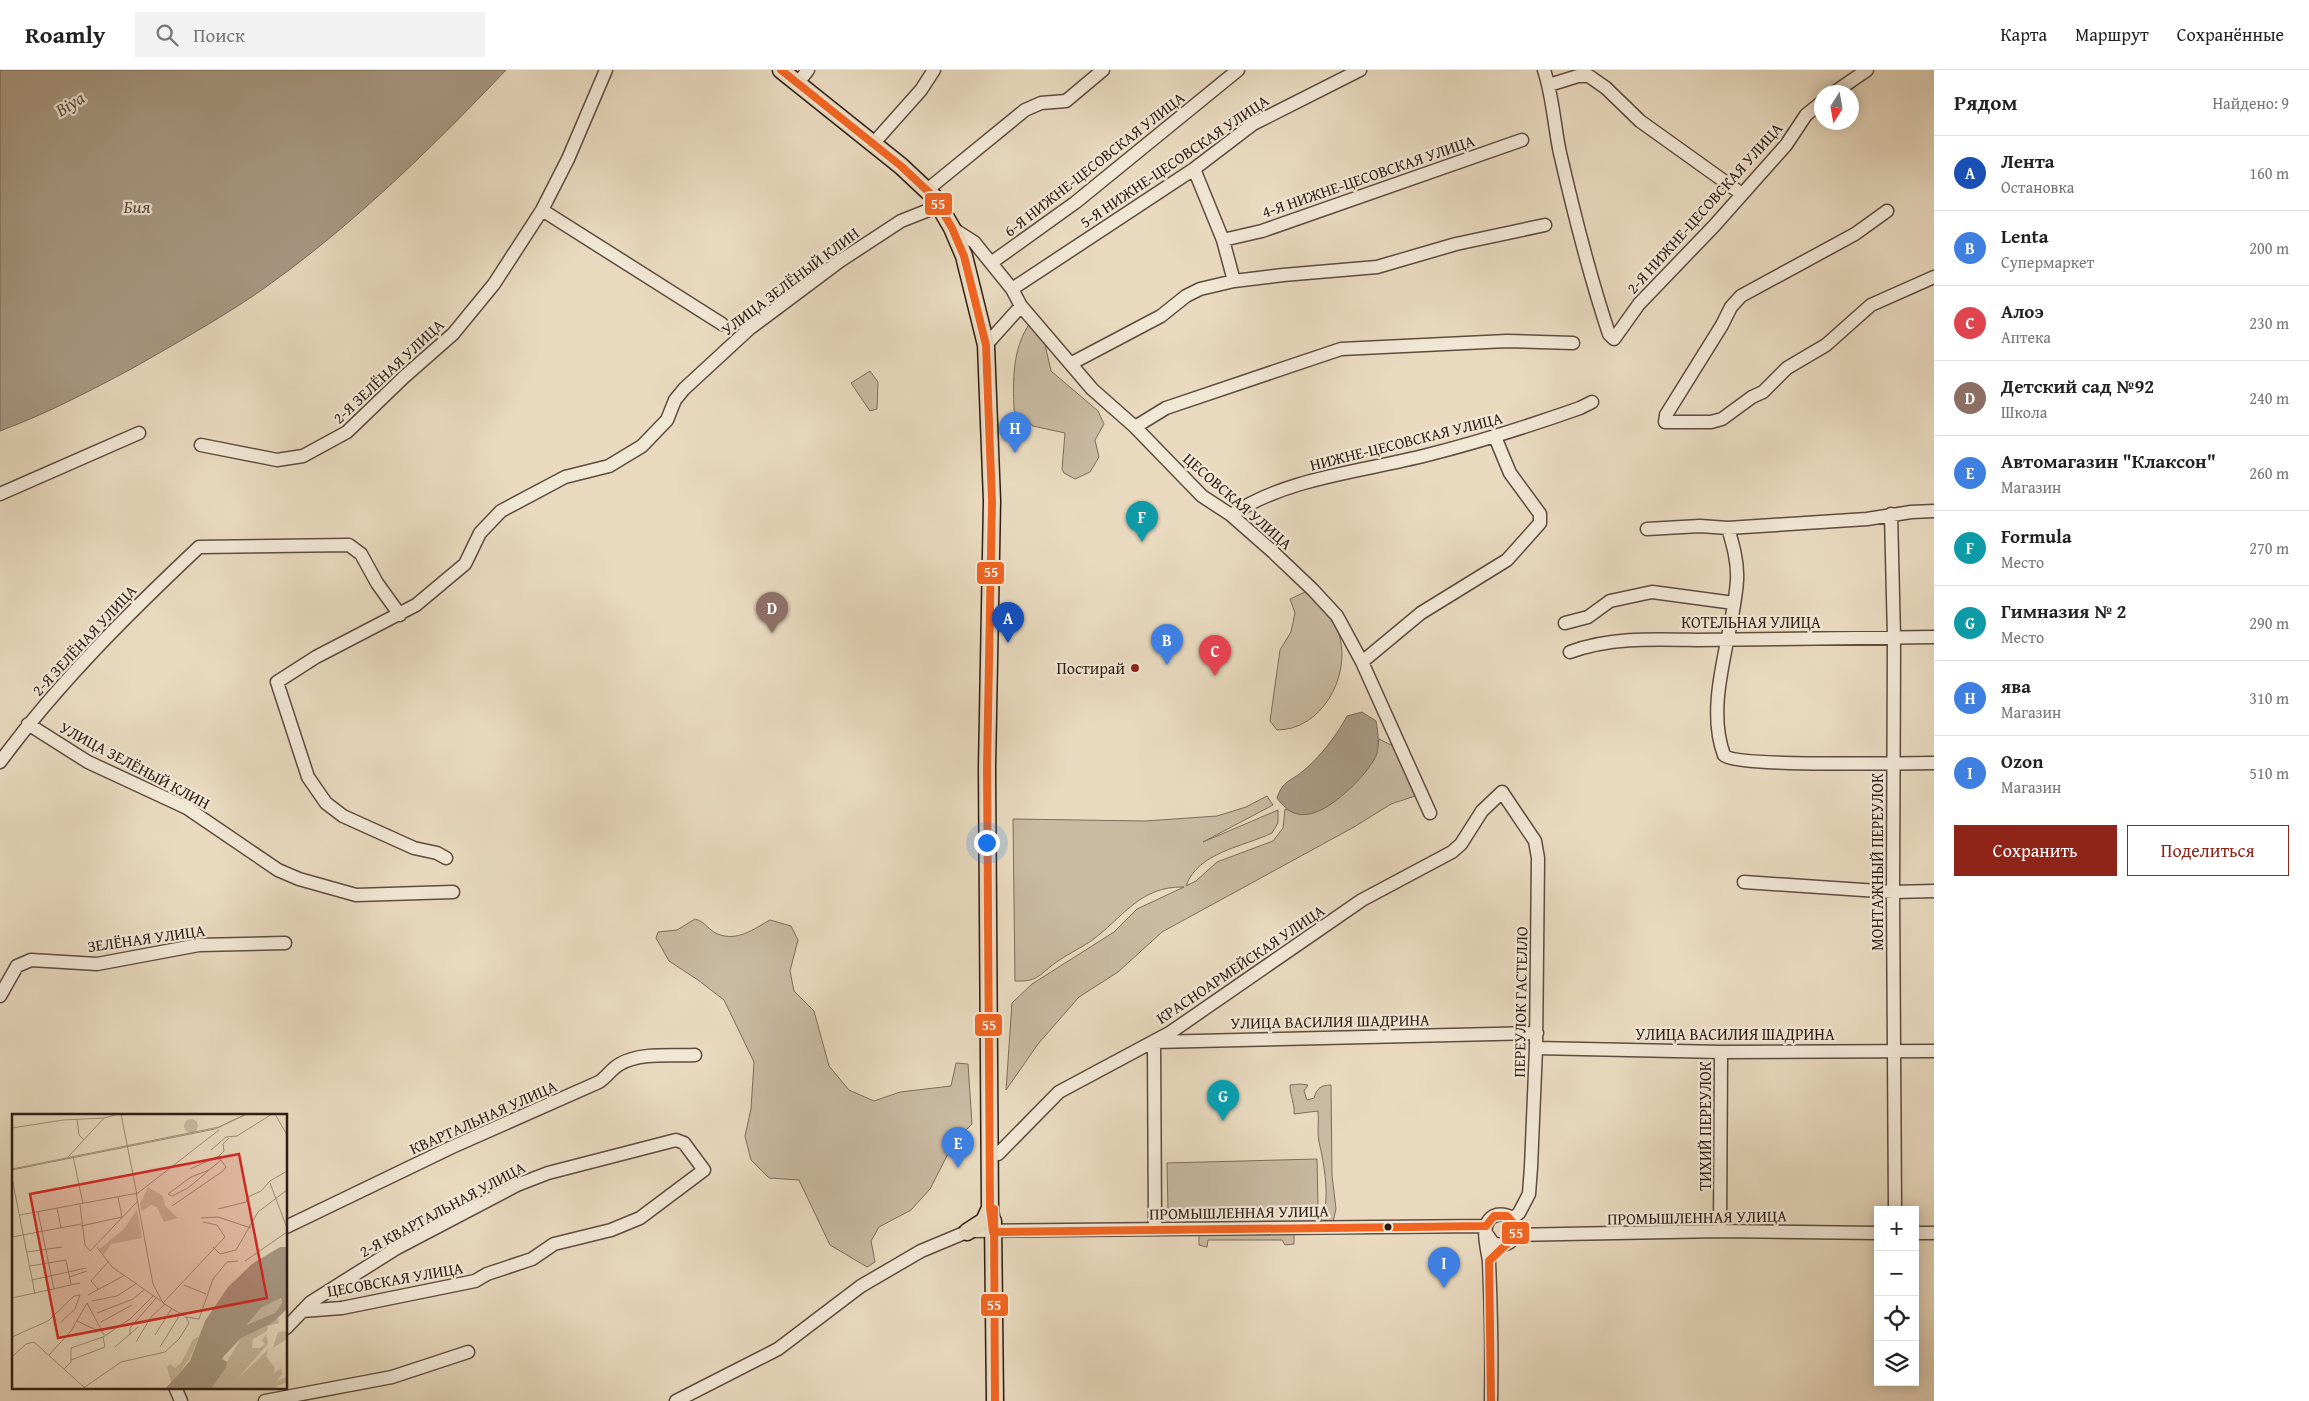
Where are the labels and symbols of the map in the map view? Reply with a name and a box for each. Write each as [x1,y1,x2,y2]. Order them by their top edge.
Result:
water label: Biya [49,84,90,124]
north arrow [1814,85,1859,130]
street label: 6-Я НИЖНЕ-ЦЕСОВСКАЯ УЛИЦА [998,86,1190,242]
street label: 5-Я НИЖНЕ-ЦЕСОВСКАЯ УЛИЦА [1075,88,1274,233]
street label: 2-Я НИЖНЕ-ЦЕСОВСКАЯ УЛИЦА [1620,117,1788,299]
street label: 4-Я НИЖНЕ-ЦЕСОВСКАЯ УЛИЦА [1258,128,1478,224]
line badge: 55 [924,192,953,216]
water label: Бия [123,193,151,220]
text: 55 [931,194,945,214]
street label: УЛИЦА ЗЕЛЁНЫЙ КЛИН [716,221,864,341]
street label: 2-Я ЗЕЛЁНАЯ УЛИЦА [327,313,449,429]
street label: НИЖНЕ-ЦЕСОВСКАЯ УЛИЦА [1307,405,1505,477]
pin: H [999,412,1031,453]
street label: ЦЕСОВСКАЯ УЛИЦА [1178,447,1298,555]
pin: F [1126,501,1158,542]
line badge: 55 [976,561,1005,585]
text: 55 [984,562,998,582]
street label: 2-Я ЗЕЛЁНАЯ УЛИЦА [26,579,142,701]
pin: D [756,592,788,633]
pin: A [992,602,1024,643]
street label: КОТЕЛЬНАЯ УЛИЦА [1681,610,1821,634]
pin: B [1151,624,1183,665]
pin: C [1199,635,1231,676]
place label: Постирай [1056,656,1125,680]
marker: Постирай [1129,662,1141,674]
street label: УЛИЦА ЗЕЛЁНЫЙ КЛИН [55,715,215,815]
street label: МОНТАЖНЫЙ ПЕРЕУЛОК [1865,773,1889,951]
your location [974,830,1000,856]
street label: КРАСНОАРМЕЙСКАЯ УЛИЦА [1151,898,1329,1030]
street label: ЗЕЛЁНАЯ УЛИЦА [86,918,207,958]
street label: ПЕРЕУЛОК ГАСТЕЛЛО [1507,926,1533,1078]
street label: УЛИЦА ВАСИЛИЯ ШАДРИНА [1230,1007,1430,1035]
line badge: 55 [974,1013,1003,1037]
text: 55 [982,1015,996,1035]
street label: УЛИЦА ВАСИЛИЯ ШАДРИНА [1635,1022,1835,1046]
street label: ТИХИЙ ПЕРЕУЛОК [1693,1061,1717,1191]
street label: КВАРТАЛЬНАЯ УЛИЦА [406,1074,561,1160]
pin: G [1207,1080,1239,1121]
inset map [12,1114,288,1388]
pin: E [942,1127,974,1168]
street label: 2-Я КВАРТАЛЬНАЯ УЛИЦА [355,1155,530,1263]
street label: ПРОМЫШЛЕННАЯ УЛИЦА [1149,1198,1329,1226]
street label: ПРОМЫШЛЕННАЯ УЛИЦА [1607,1203,1787,1231]
line badge: 55 [1501,1221,1530,1245]
unlabelled marker [1383,1222,1393,1232]
text: 55 [1509,1223,1523,1243]
pin: I [1428,1247,1460,1288]
street label: ЦЕСОВСКАЯ УЛИЦА [325,1255,465,1303]
line badge: 55 [980,1293,1009,1317]
text: 55 [987,1295,1001,1315]

